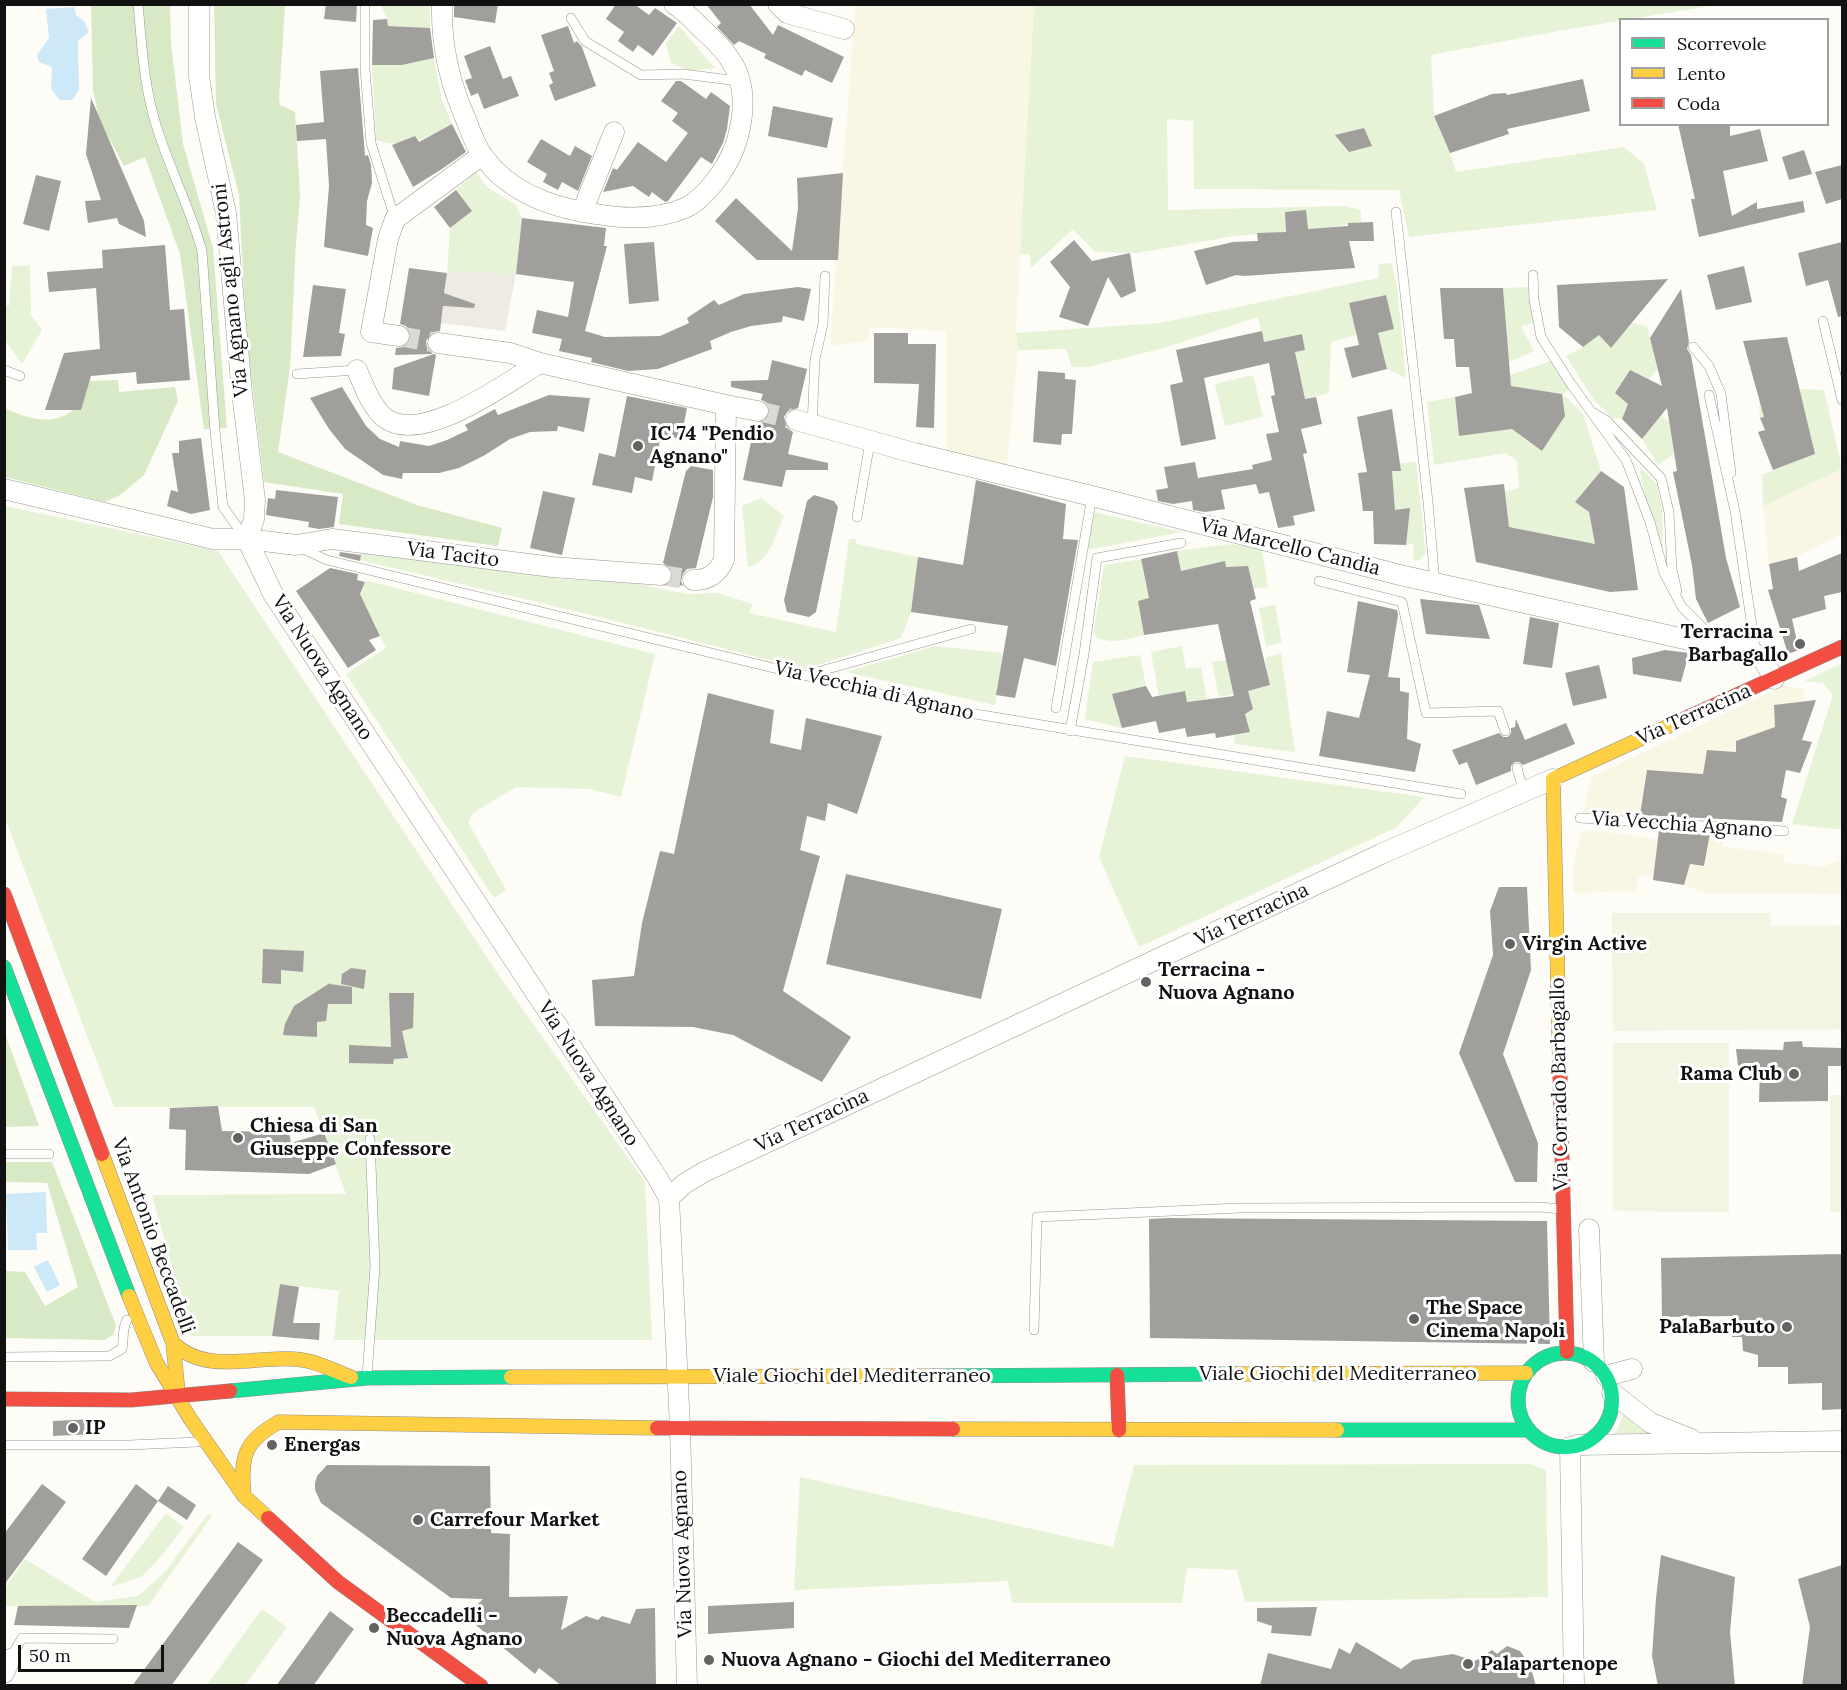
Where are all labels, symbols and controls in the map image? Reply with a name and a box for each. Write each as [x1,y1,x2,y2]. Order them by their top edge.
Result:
legend [1619,18,1829,126]
text: Scorrevole [1677,32,1767,55]
text: Lento [1677,62,1725,85]
text: Coda [1677,92,1720,115]
street label: Via Agnano agli Astroni [208,182,254,398]
place label: IC 74 "Pendio Agnano" [650,422,774,469]
marker: IC 74 "Pendio Agnano" [631,439,645,453]
street label: Via Marcello Candia [1197,513,1383,581]
street label: Via Tacito [406,537,500,573]
street label: Via Nuova Agnano [266,591,378,745]
place label: Terracina - Barbagallo [1681,620,1788,667]
marker: Terracina - Barbagallo [1793,637,1807,651]
street label: Via Vecchia di Agnano [772,656,976,726]
street label: Via Terracina [1633,679,1755,751]
street label: Via Vecchia Agnano [1591,807,1773,843]
street label: Via Terracina [1191,878,1313,952]
place label: Virgin Active [1522,932,1647,956]
marker: Virgin Active [1503,937,1517,951]
place label: Terracina - Nuova Agnano [1158,958,1295,1005]
marker: Terracina - Nuova Agnano [1139,975,1153,989]
street label: Via Corrado Barbagallo [1546,977,1574,1191]
street label: Via Nuova Agnano [532,997,644,1151]
place label: Rama Club [1680,1062,1782,1086]
marker: Rama Club [1787,1067,1801,1081]
street label: Via Terracina [751,1084,873,1158]
place label: Chiesa di San Giuseppe Confessore [250,1114,451,1161]
marker: Chiesa di San Giuseppe Confessore [231,1131,245,1145]
street label: Via Antonio Beccadelli [106,1135,200,1337]
place label: The Space Cinema Napoli [1426,1296,1565,1343]
marker: The Space Cinema Napoli [1407,1312,1421,1326]
place label: PalaBarbuto [1659,1315,1775,1339]
marker: PalaBarbuto [1780,1320,1794,1334]
street label: Viale Giochi del Mediterraneo [1199,1362,1477,1386]
street label: Viale Giochi del Mediterraneo [713,1364,991,1388]
place label: IP [85,1416,106,1440]
marker: IP [66,1421,80,1435]
place label: Energas [284,1433,361,1457]
marker: Energas [265,1438,279,1452]
street label: Via Nuova Agnano [668,1470,698,1638]
place label: Carrefour Market [430,1508,599,1532]
marker: Carrefour Market [411,1513,425,1527]
place label: Beccadelli - Nuova Agnano [386,1604,523,1651]
marker: Beccadelli - Nuova Agnano [367,1621,381,1635]
scale bar [21,1633,166,1671]
text: 50 m [29,1644,71,1667]
place label: Nuova Agnano - Giochi del Mediterraneo [721,1648,1111,1672]
place label: Palapartenope [1480,1652,1618,1676]
marker: Nuova Agnano - Giochi del Mediterraneo [702,1653,716,1667]
marker: Palapartenope [1461,1657,1475,1671]

